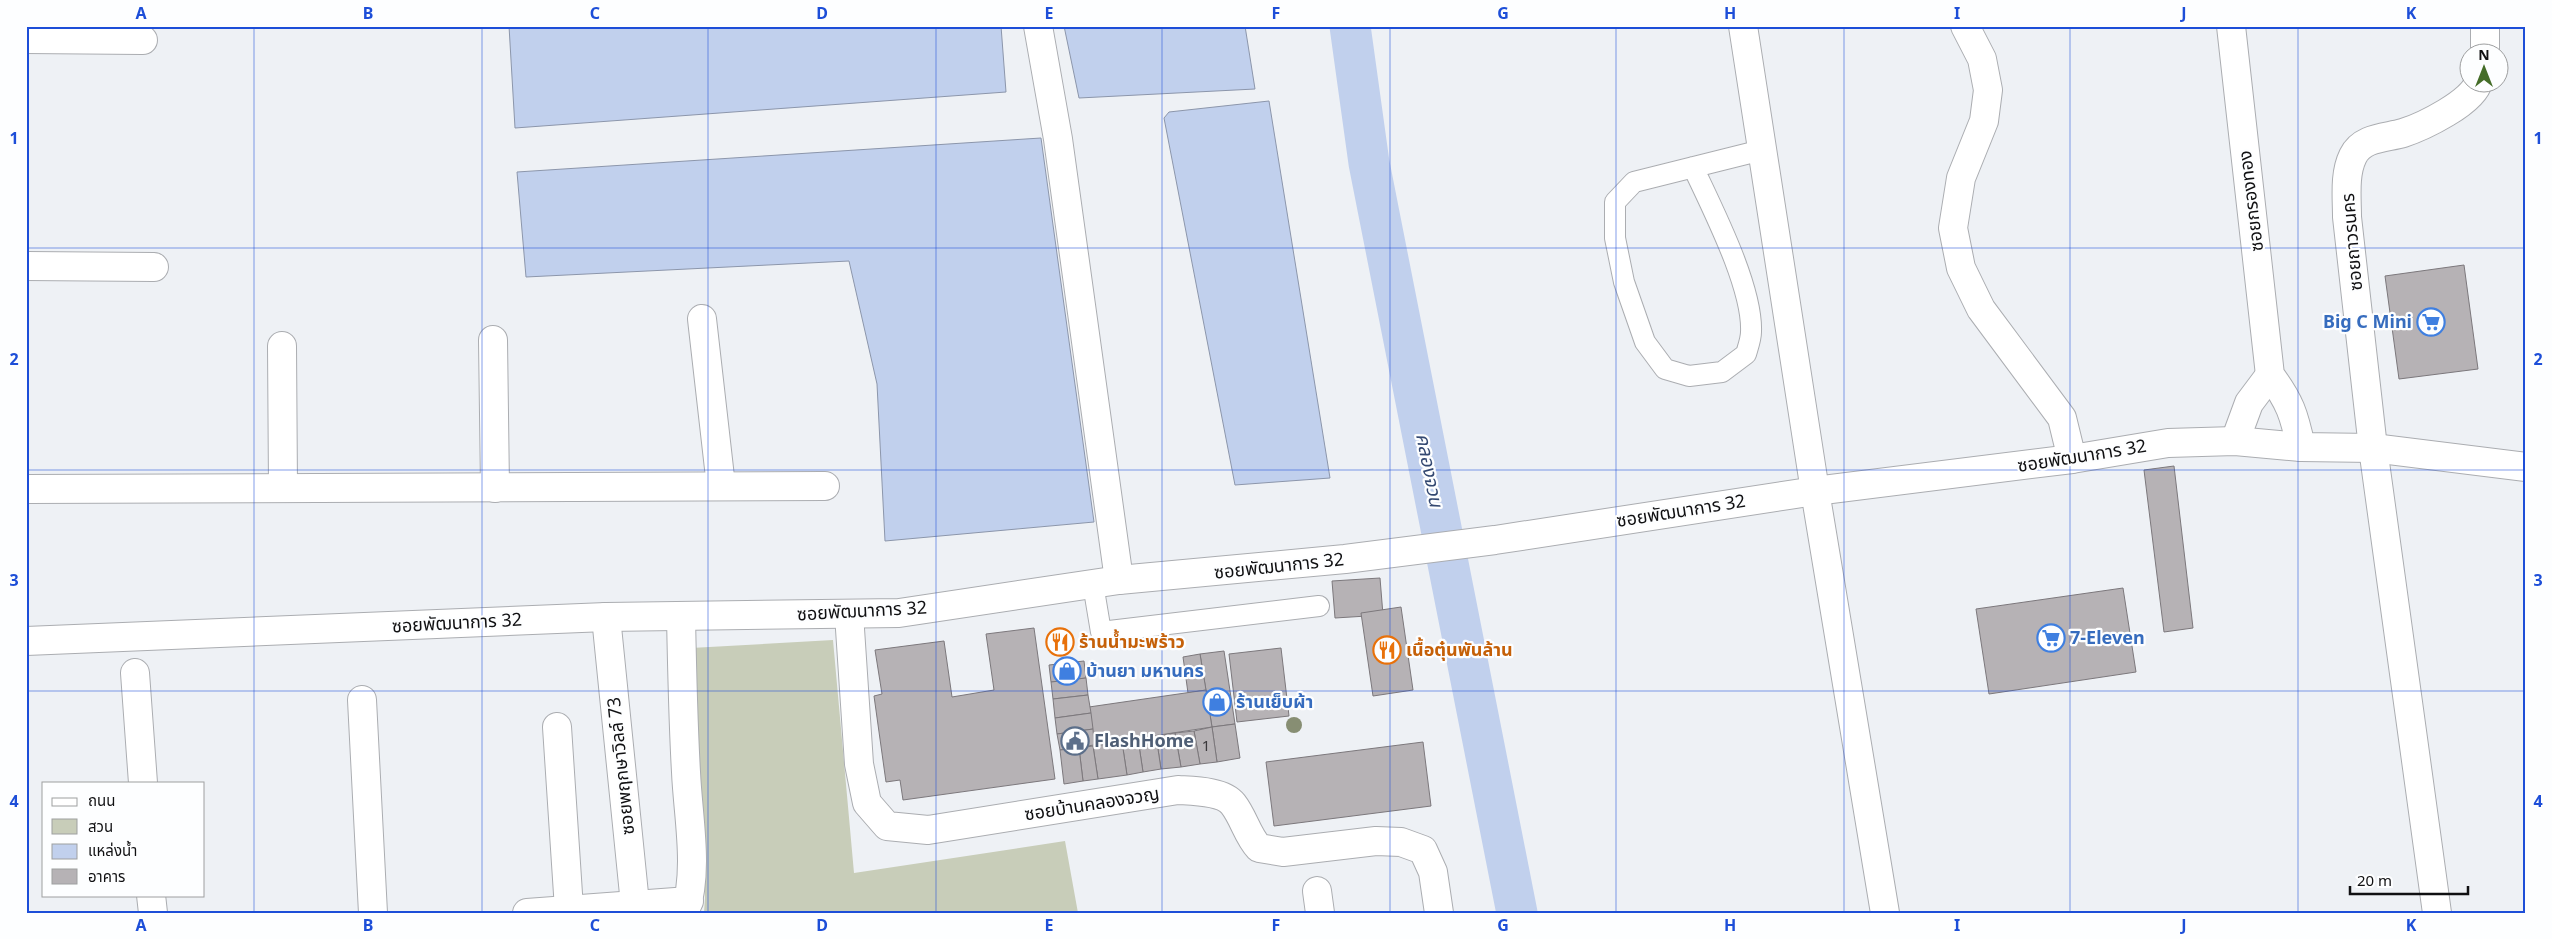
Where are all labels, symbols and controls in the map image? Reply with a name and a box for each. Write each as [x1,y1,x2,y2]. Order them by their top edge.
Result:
text: A [135,2,147,24]
text: B [363,2,373,24]
text: C [590,2,600,24]
text: D [816,2,828,24]
text: E [1045,2,1054,24]
text: F [1272,2,1280,24]
text: G [1497,2,1509,24]
text: H [1724,2,1736,24]
text: I [1954,2,1960,24]
text: J [2179,2,2187,24]
text: K [2406,2,2417,24]
north arrow [2460,42,2510,92]
text: N [2478,45,2490,64]
text: 1 [9,127,19,149]
text: 1 [2533,127,2543,149]
street label: ซอยกรองทอง [2232,149,2268,253]
street label: ซอยถาวรนคร [2335,192,2367,292]
supermarket icon: Big C Mini [2416,307,2446,337]
place label: Big C Mini [2323,309,2412,333]
text: 2 [9,348,19,370]
text: 2 [2533,348,2543,370]
water label: คลองจวน [1410,431,1450,510]
street label: ซอยพัฒนาการ 32 [2016,433,2148,477]
street label: ซอยพัฒนาการ 32 [1615,488,1747,532]
street label: ซอยพัฒนาการ 32 [1213,546,1345,584]
text: 3 [9,569,19,591]
text: 3 [2533,569,2543,591]
street label: ซอยพัฒนาการ 32 [796,595,928,625]
street label: ซอยพัฒนาการ 32 [391,607,523,637]
supermarket icon: 7-Eleven [2036,623,2066,653]
place label: 7-Eleven [2070,625,2145,649]
restaurant icon: ร้านน้ำมะพร้าว [1045,627,1075,657]
place label: ร้านน้ำมะพร้าว [1079,629,1185,653]
restaurant icon: เนื้อตุ๋นพันล้าน [1372,635,1402,665]
place label: เนื้อตุ๋นพันล้าน [1406,637,1513,661]
shop icon: บ้านยา มหานคร [1052,656,1082,686]
place label: บ้านยา มหานคร [1086,658,1204,682]
shop icon: ร้านเย็บผ้า [1202,687,1232,717]
place label: ร้านเย็บผ้า [1236,689,1313,713]
street label: ซอยพฤกษาวิลล์ 73 [601,696,639,836]
public building icon: FlashHome [1060,726,1090,756]
place label: FlashHome [1094,728,1194,752]
house number: 1 [1202,735,1210,755]
street label: ซอยบ้านคลองจวญ [1023,780,1161,826]
legend [42,782,205,896]
text: 4 [9,790,19,812]
text: ถนน [88,790,115,810]
text: 4 [2533,790,2543,812]
text: สวน [88,816,113,836]
text: แหล่งน้ำ [88,840,137,860]
scale bar [2350,864,2467,896]
text: อาคาร [88,866,125,886]
text: 20 m [2357,870,2392,890]
text: A [135,914,147,936]
text: B [363,914,373,936]
text: C [590,914,600,936]
text: D [816,914,828,936]
text: E [1045,914,1054,936]
text: F [1272,914,1280,936]
text: G [1497,914,1509,936]
text: H [1724,914,1736,936]
text: I [1954,914,1960,936]
text: J [2179,914,2187,936]
text: K [2406,914,2417,936]

